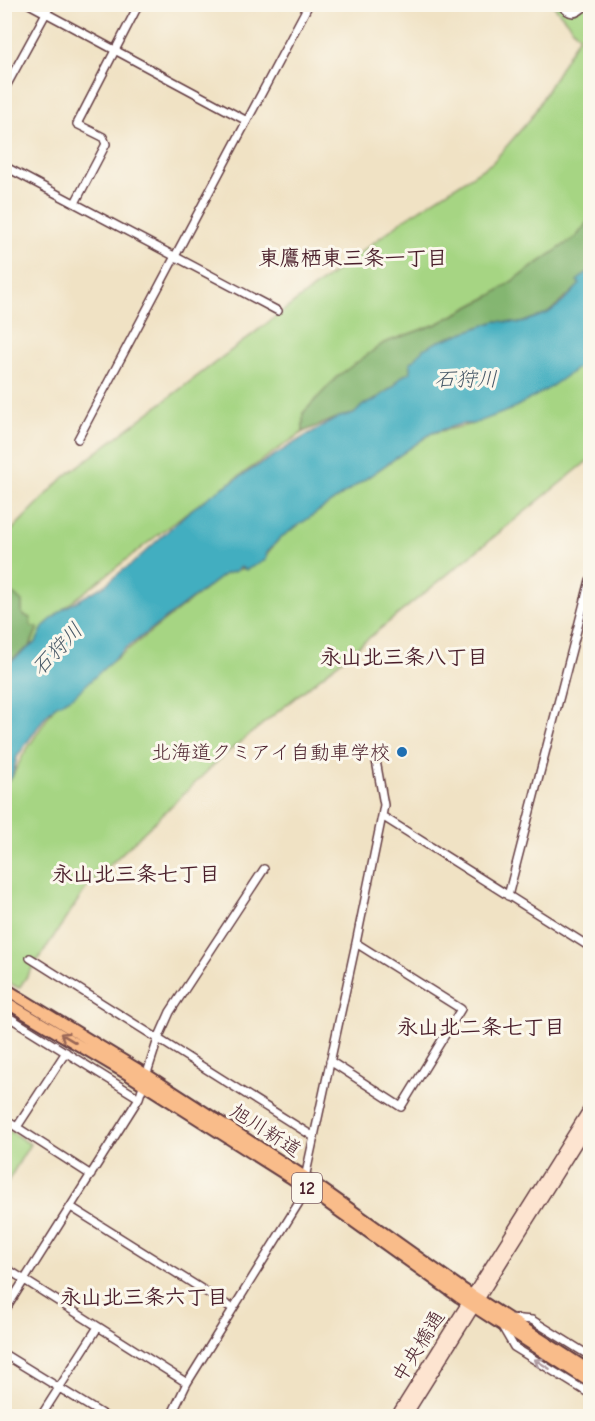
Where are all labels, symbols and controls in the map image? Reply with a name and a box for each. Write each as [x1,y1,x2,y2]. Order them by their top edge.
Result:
district label: 東鷹栖東三条一丁目 [259,246,448,270]
water label: 石狩川 [435,367,498,391]
water label: 石狩川 [26,618,88,680]
district label: 永山北三条八丁目 [320,645,488,669]
place label: 北海道クミアイ自動車学校 [151,741,390,764]
marker: 北海道クミアイ自動車学校 [395,745,409,759]
district label: 永山北三条七丁目 [52,862,220,886]
district label: 永山北二条七丁目 [397,1015,565,1039]
one-way arrow [60,1032,77,1044]
street label: 旭川新道 [226,1099,306,1162]
road number: 12 [292,1173,322,1203]
district label: 永山北三条六丁目 [60,1285,228,1309]
street label: 中央橋通 [387,1306,449,1386]
one-way arrow [534,1358,551,1370]

